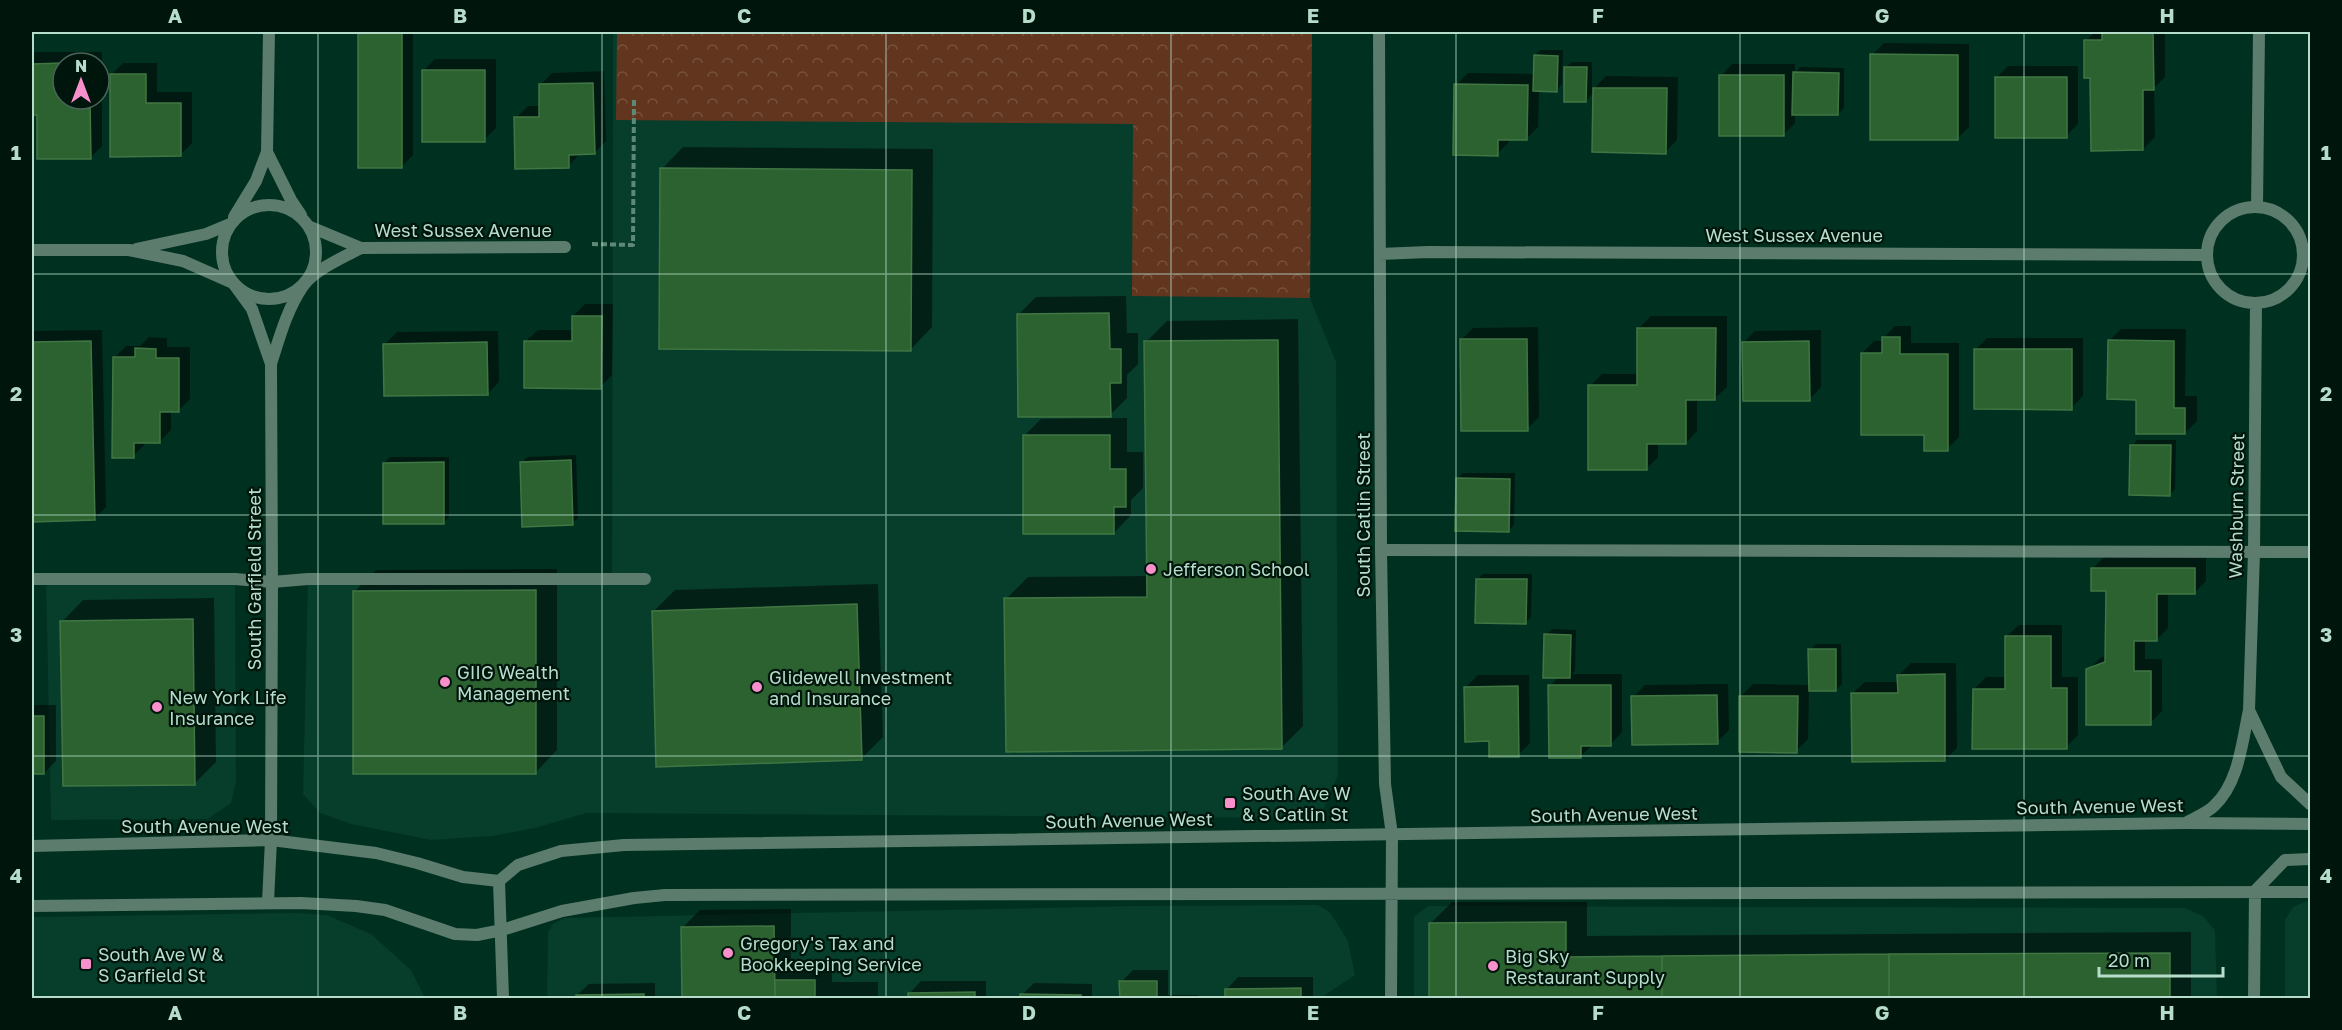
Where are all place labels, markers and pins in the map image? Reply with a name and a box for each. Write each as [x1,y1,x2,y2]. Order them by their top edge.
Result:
place label: Jefferson School [1163,558,1310,580]
marker: Jefferson School [1144,562,1158,576]
place label: GIIG Wealth Management [457,661,570,704]
place label: Glidewell Investment and Insurance [769,666,952,709]
marker: GIIG Wealth Management [438,675,452,689]
marker: Glidewell Investment and Insurance [750,680,764,694]
place label: New York Life Insurance [169,686,287,729]
marker: New York Life Insurance [150,700,164,714]
place label: South Ave W & S Catlin St [1242,782,1351,825]
marker: South Ave W & S Catlin St [1223,796,1237,810]
place label: Gregory's Tax and Bookkeeping Service [740,932,922,975]
place label: South Ave W & S Garfield St [98,943,223,986]
place label: Big Sky Restaurant Supply [1505,945,1665,988]
marker: Gregory's Tax and Bookkeeping Service [721,946,735,960]
marker: South Ave W & S Garfield St [79,957,93,971]
marker: Big Sky Restaurant Supply [1486,959,1500,973]

